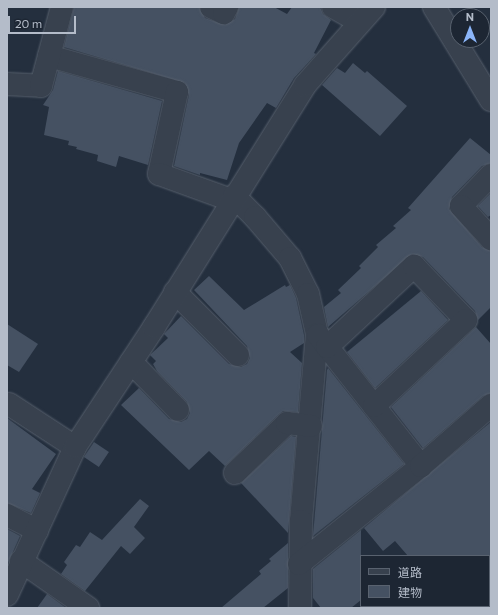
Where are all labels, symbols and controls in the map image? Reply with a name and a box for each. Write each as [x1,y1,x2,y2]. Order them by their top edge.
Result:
scale bar [10,8,78,34]
north arrow [450,8,490,48]
text: N [466,10,474,23]
text: 20 m [15,16,42,30]
legend [360,555,490,607]
text: 道路 [398,565,422,579]
text: 建物 [398,585,422,599]

